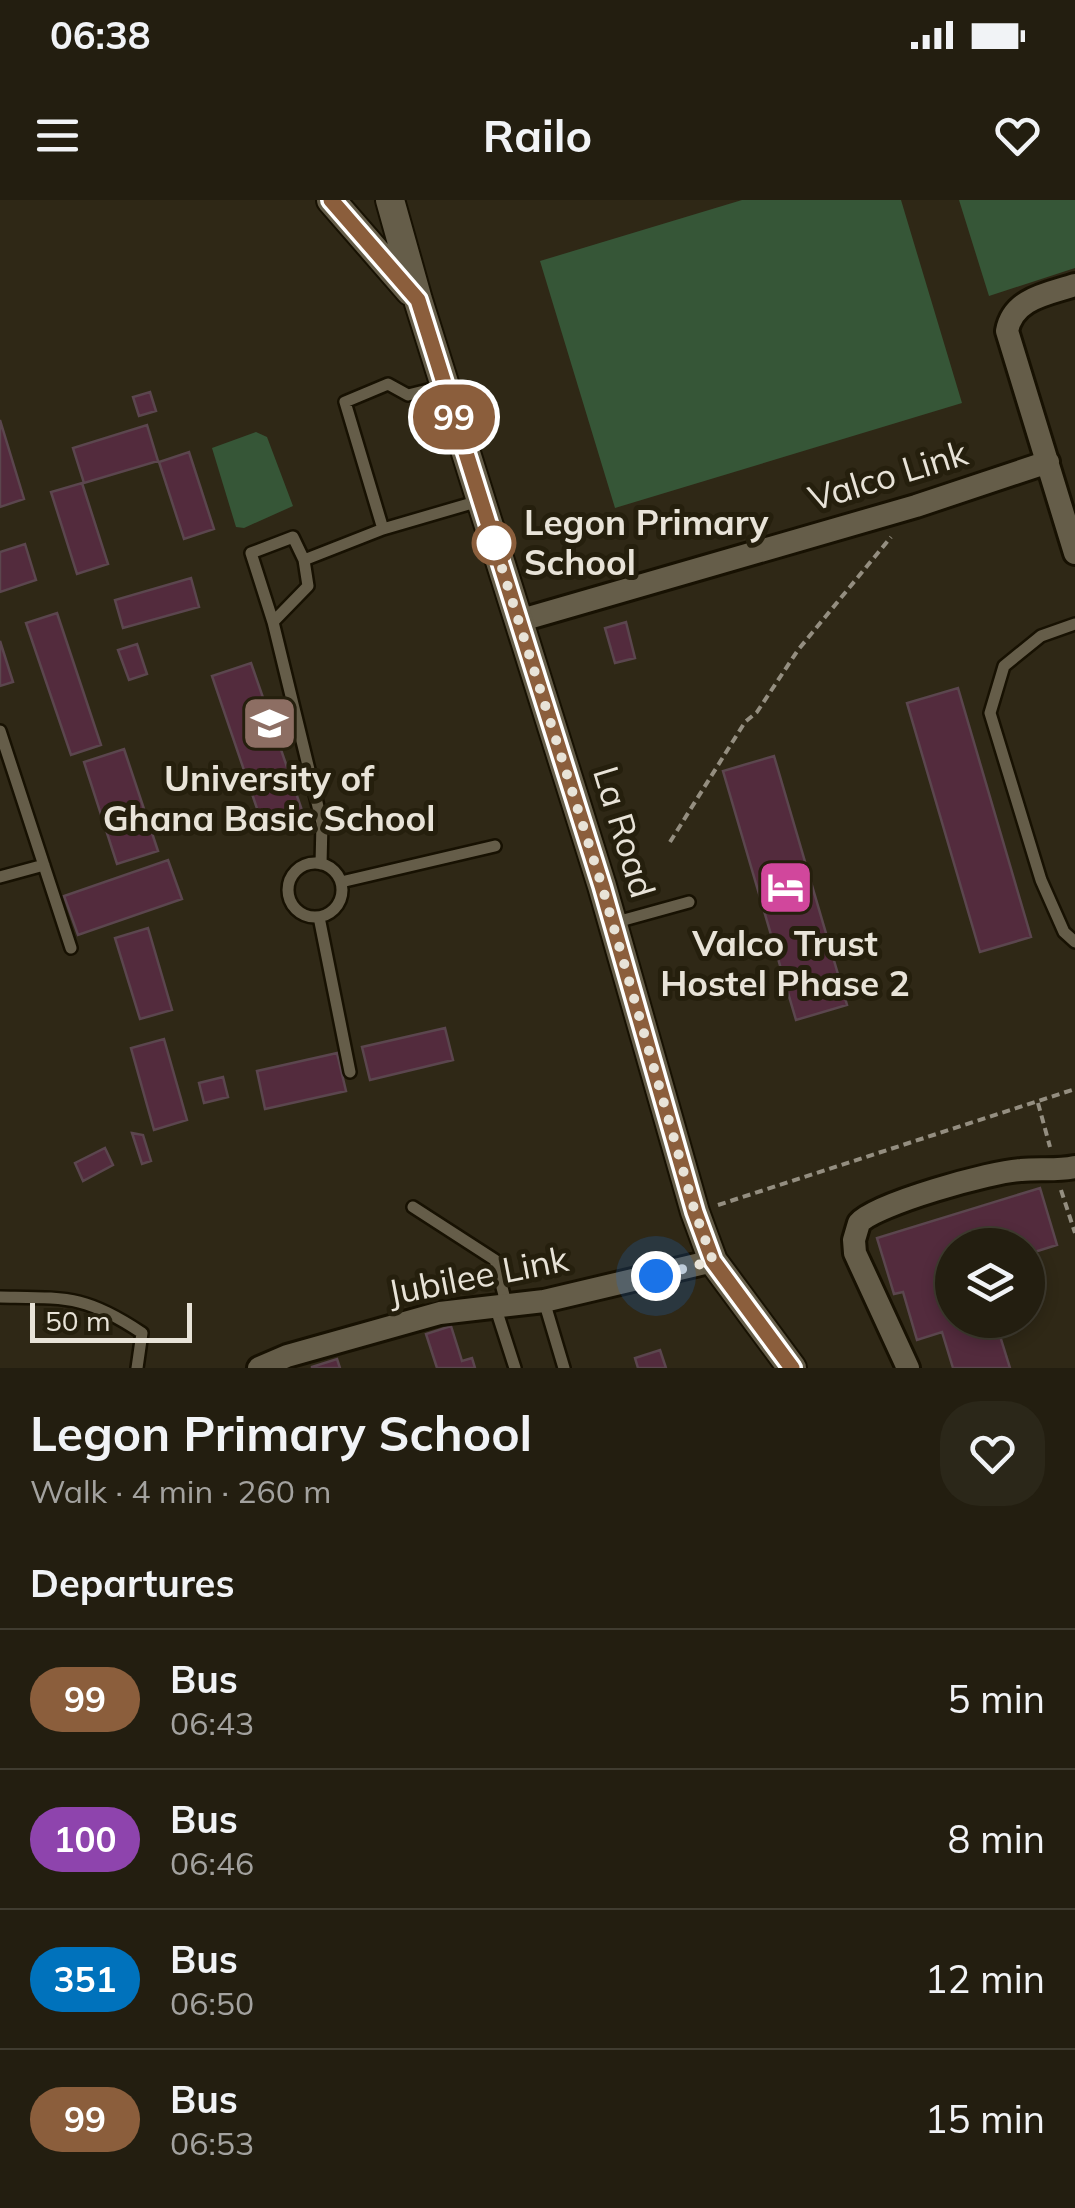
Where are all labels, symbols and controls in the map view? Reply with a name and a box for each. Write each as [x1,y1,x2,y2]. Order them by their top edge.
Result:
text: 06:38 [50,11,151,59]
text: Railo [483,107,592,163]
icon: menu [30,108,85,163]
icon: heart [990,108,1045,163]
line badge: 99 [409,384,499,450]
text: 99 [433,395,475,439]
street label: Valco Link [803,430,973,520]
place label: Legon Primary School [524,500,770,584]
marker: Legon Primary School [473,522,515,564]
school or university icon: University of Ghana Basic School [239,693,299,753]
place label: University of Ghana Basic School [103,756,435,840]
street label: La Road [584,761,666,903]
hotel icon: Valco Trust Hostel Phase 2 [755,858,815,918]
place label: Valco Trust Hostel Phase 2 [660,921,910,1005]
map controls [935,1228,1045,1338]
button: layers [935,1228,1045,1338]
street label: Jubilee Link [384,1236,573,1314]
your location [631,1251,681,1301]
scale bar [30,1298,192,1342]
text: 50 m [45,1303,111,1338]
button: heart [940,1401,1045,1506]
text: Legon Primary School [30,1403,532,1463]
text: Walk · 4 min · 260 m [30,1471,331,1511]
text: Departures [30,1559,234,1607]
text: Bus [170,1655,238,1703]
text: 5 min [948,1675,1045,1723]
text: 99 [64,1677,106,1721]
text: 06:43 [170,1703,254,1743]
text: Bus [170,1795,238,1843]
text: 8 min [948,1815,1045,1863]
text: 100 [53,1817,117,1861]
text: 06:46 [170,1843,254,1883]
text: Bus [170,1935,238,1983]
text: 12 min [925,1955,1045,2003]
text: 351 [53,1957,117,2001]
text: 06:50 [170,1983,254,2023]
text: Bus [170,2075,238,2123]
text: 15 min [925,2095,1045,2143]
text: 99 [64,2097,106,2141]
text: 06:53 [170,2123,254,2163]

